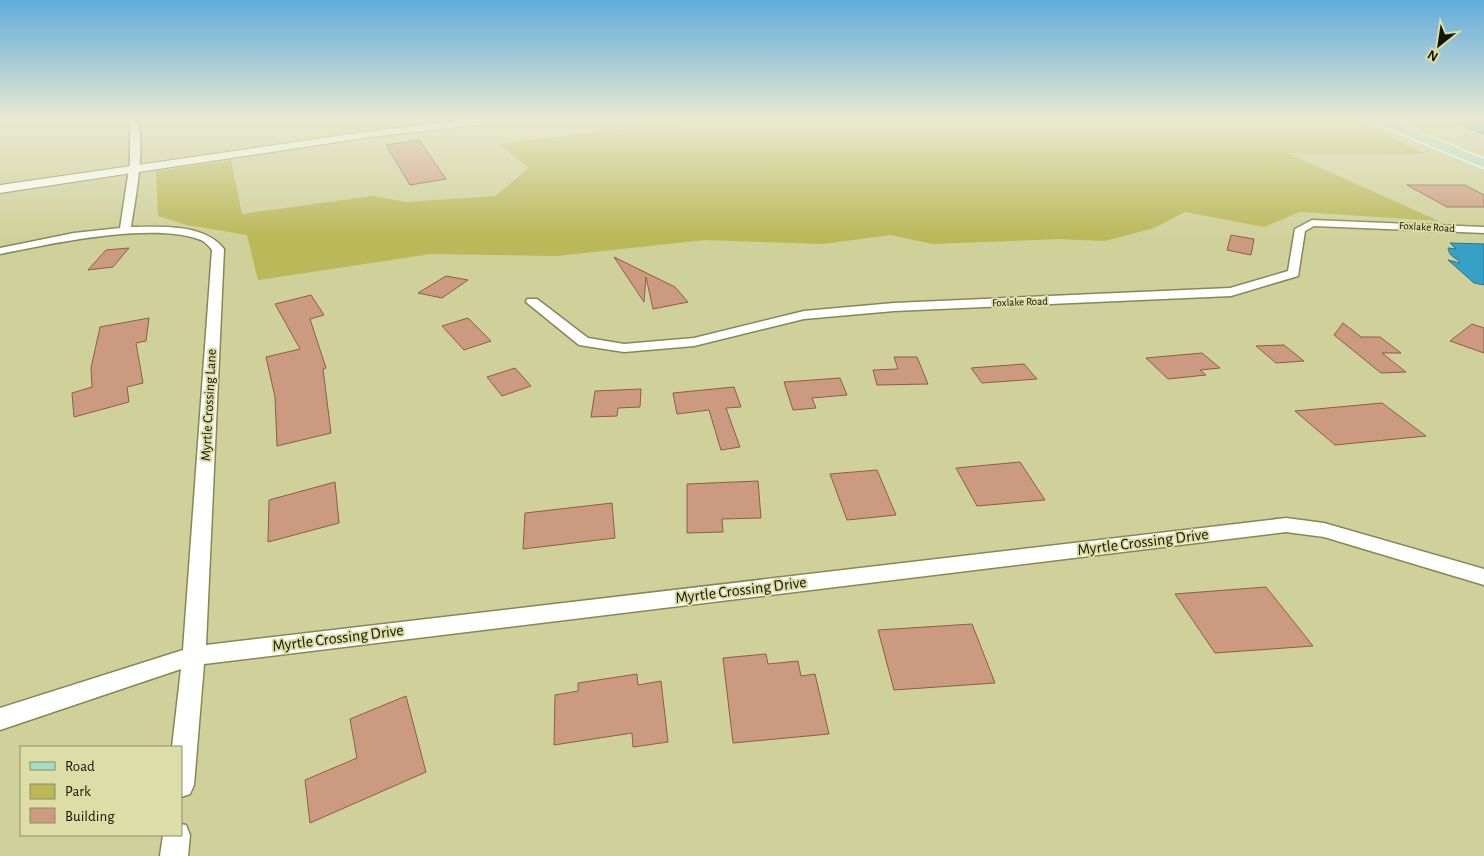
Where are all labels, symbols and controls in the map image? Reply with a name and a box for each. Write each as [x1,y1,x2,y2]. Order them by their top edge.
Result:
north arrow [1414,20,1464,70]
text: N [1425,47,1441,64]
street label: Foxlake Road [1399,220,1455,234]
street label: Foxlake Road [992,296,1048,308]
street label: Myrtle Crossing Lane [199,349,219,461]
street label: Myrtle Crossing Drive [1076,526,1210,559]
street label: Myrtle Crossing Drive [674,574,808,607]
street label: Myrtle Crossing Drive [271,622,405,655]
legend [20,746,182,836]
text: Road [65,759,95,774]
text: Park [65,784,91,799]
text: Building [65,809,115,824]

